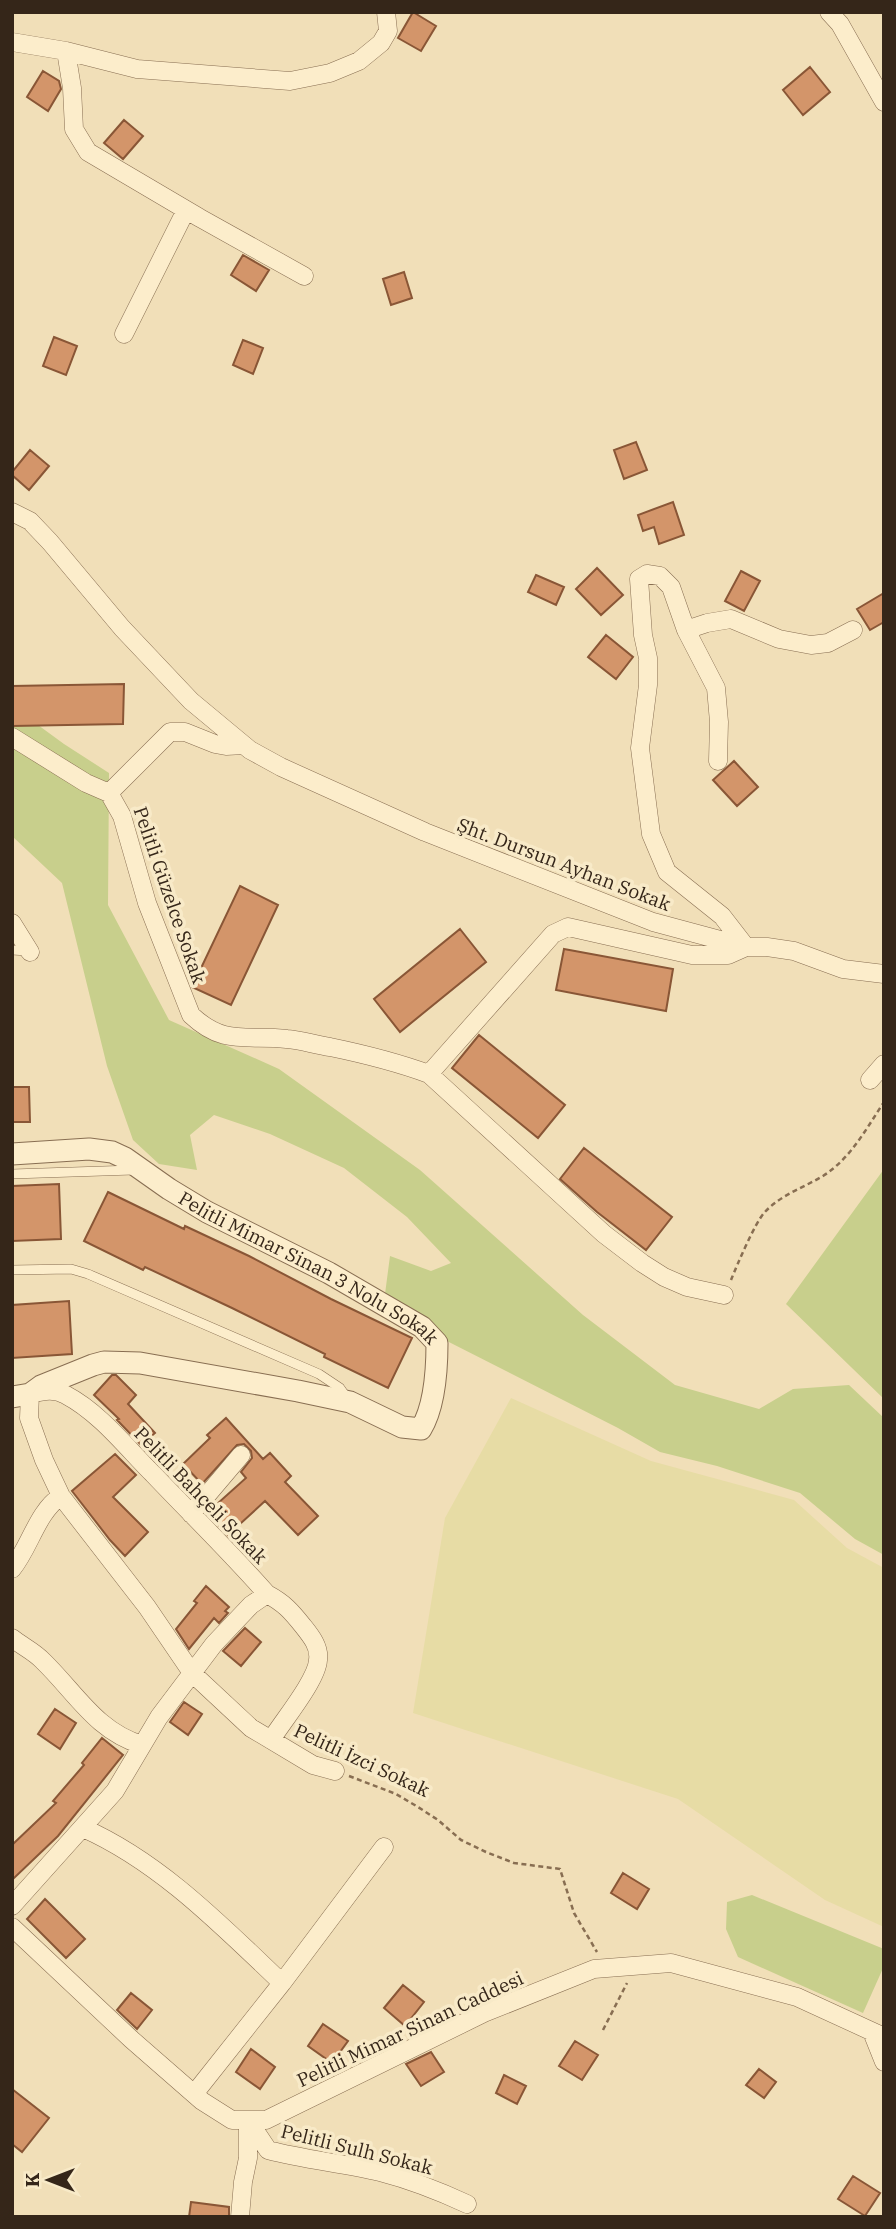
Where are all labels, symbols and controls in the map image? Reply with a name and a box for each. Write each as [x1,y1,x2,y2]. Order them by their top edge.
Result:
street label: Pelitli Güzelce Sokak [128,803,212,987]
street label: Şht. Dursun Ayhan Sokak [454,812,674,916]
street label: Pelitli Mimar Sinan 3 Nolu Sokak [174,1186,444,1349]
street label: Pelitli Bahçeli Sokak [129,1421,273,1569]
street label: Pelitli İzci Sokak [290,1718,434,1802]
street label: Pelitli Mimar Sinan Caddesi [293,1966,527,2092]
street label: Pelitli Sulh Sokak [279,2119,435,2179]
north arrow [14,2145,84,2215]
text: K [20,2172,44,2187]

